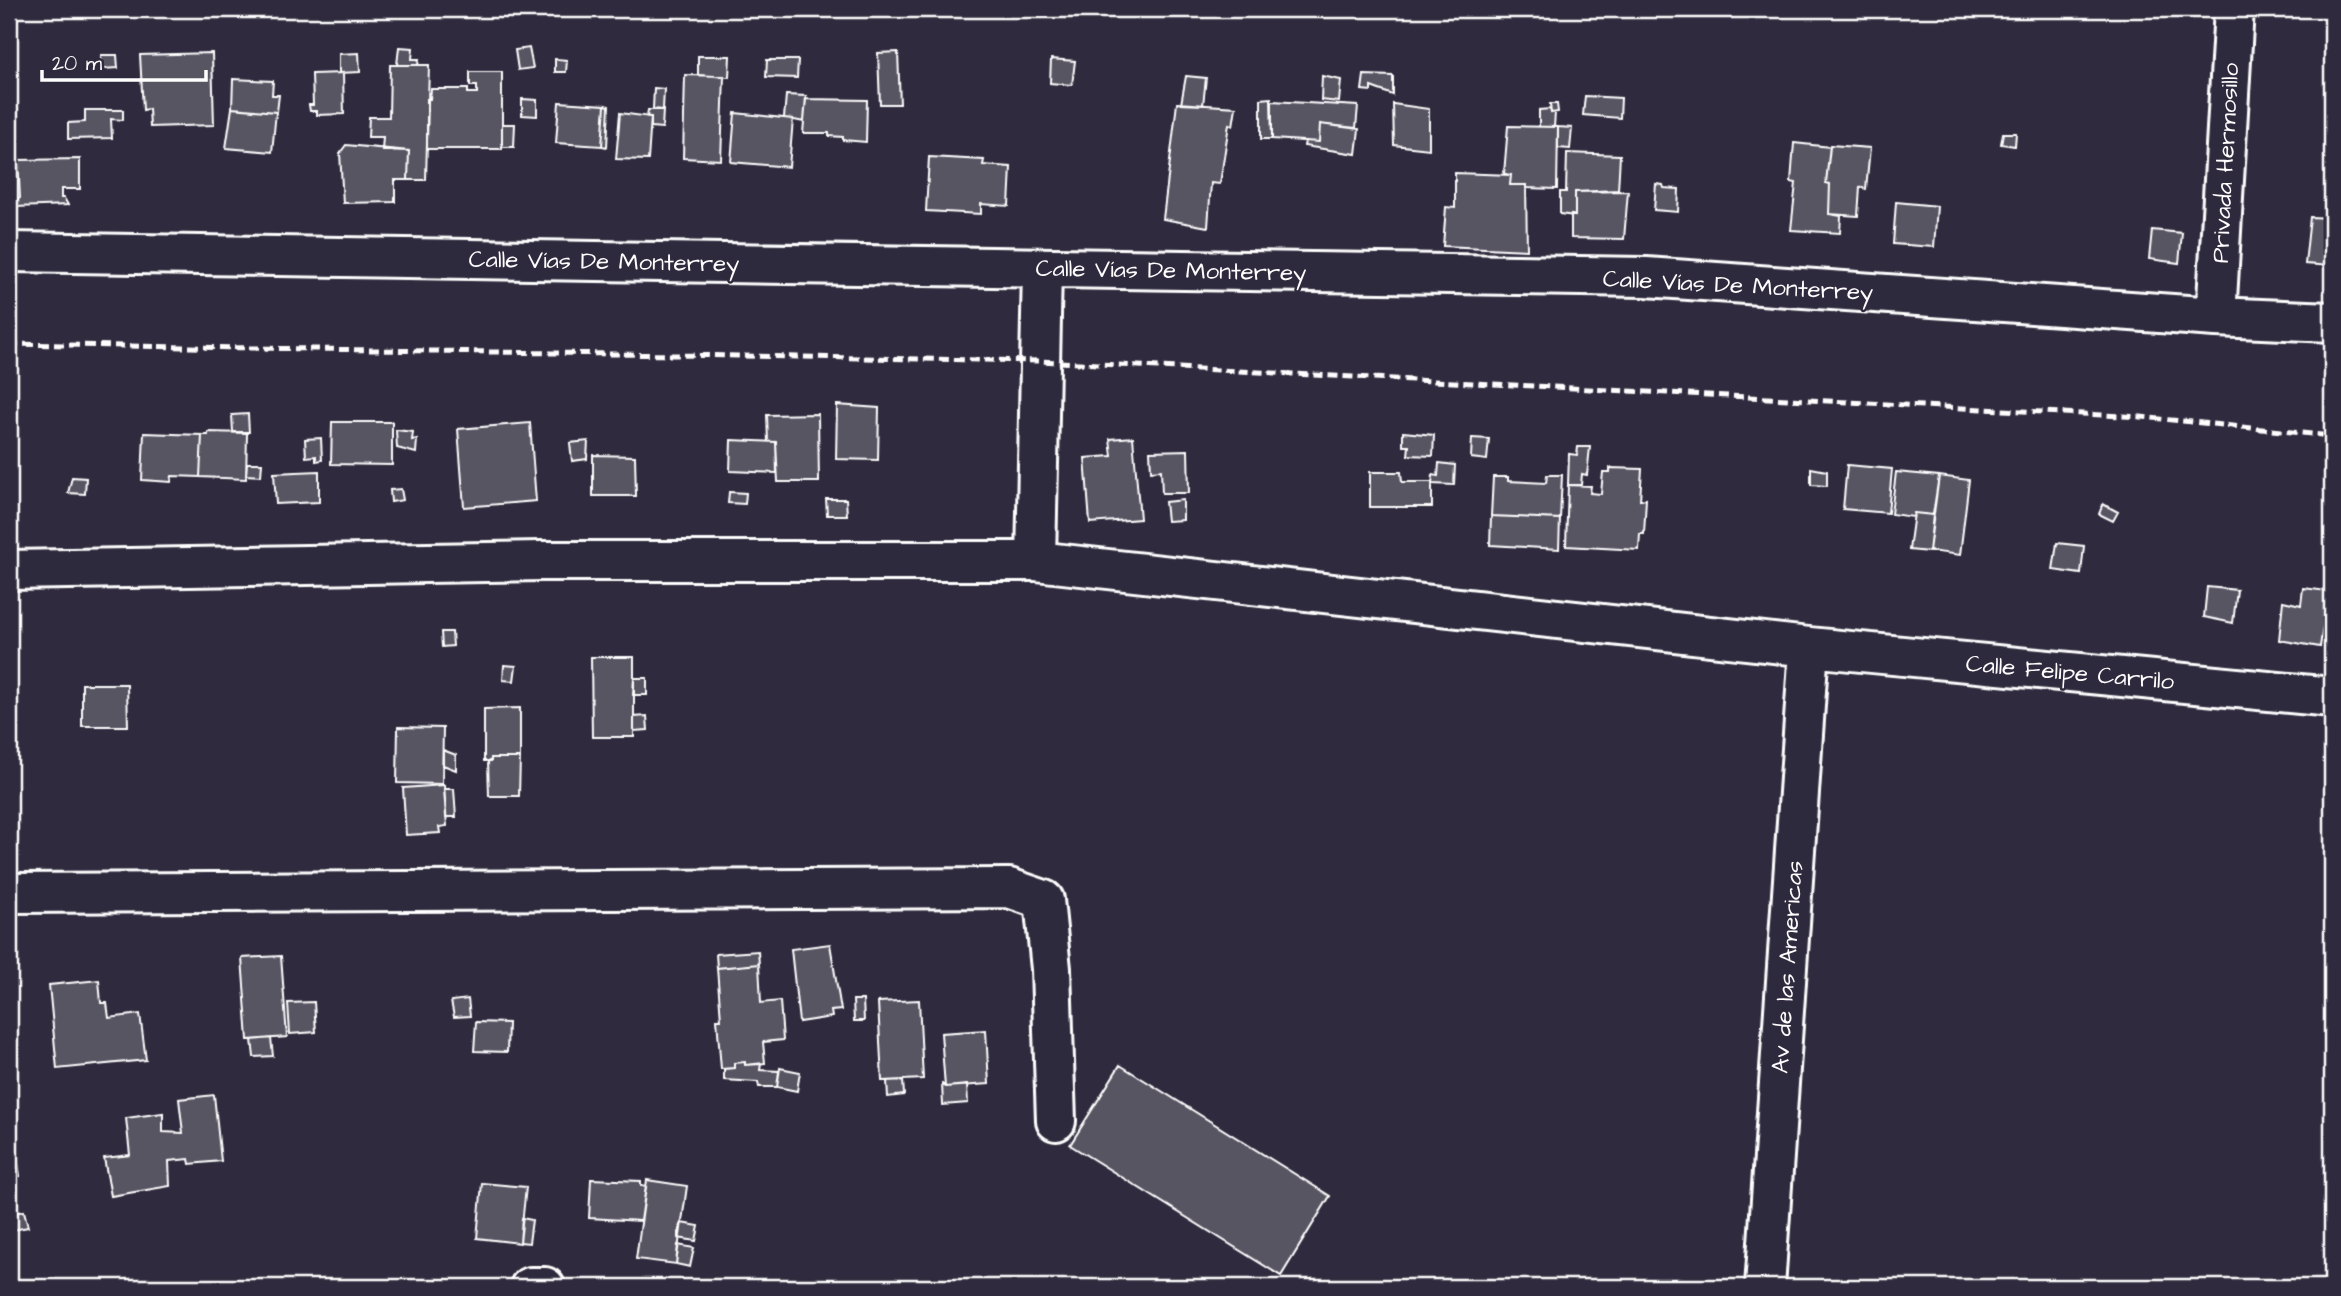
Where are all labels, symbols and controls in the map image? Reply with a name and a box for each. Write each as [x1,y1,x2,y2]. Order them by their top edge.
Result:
scale bar [42,38,206,82]
text: 20 m [52,49,103,78]
street label: Privada Hermosillo [2204,61,2248,264]
street label: Calle Vías De Monterrey [468,243,740,282]
street label: Calle Vías De Monterrey [1035,252,1307,291]
street label: Calle Vías De Monterrey [1602,262,1874,311]
street label: Calle Felipe Carrilo [1964,647,2176,699]
street label: Av de las Americas [1764,859,1812,1075]

